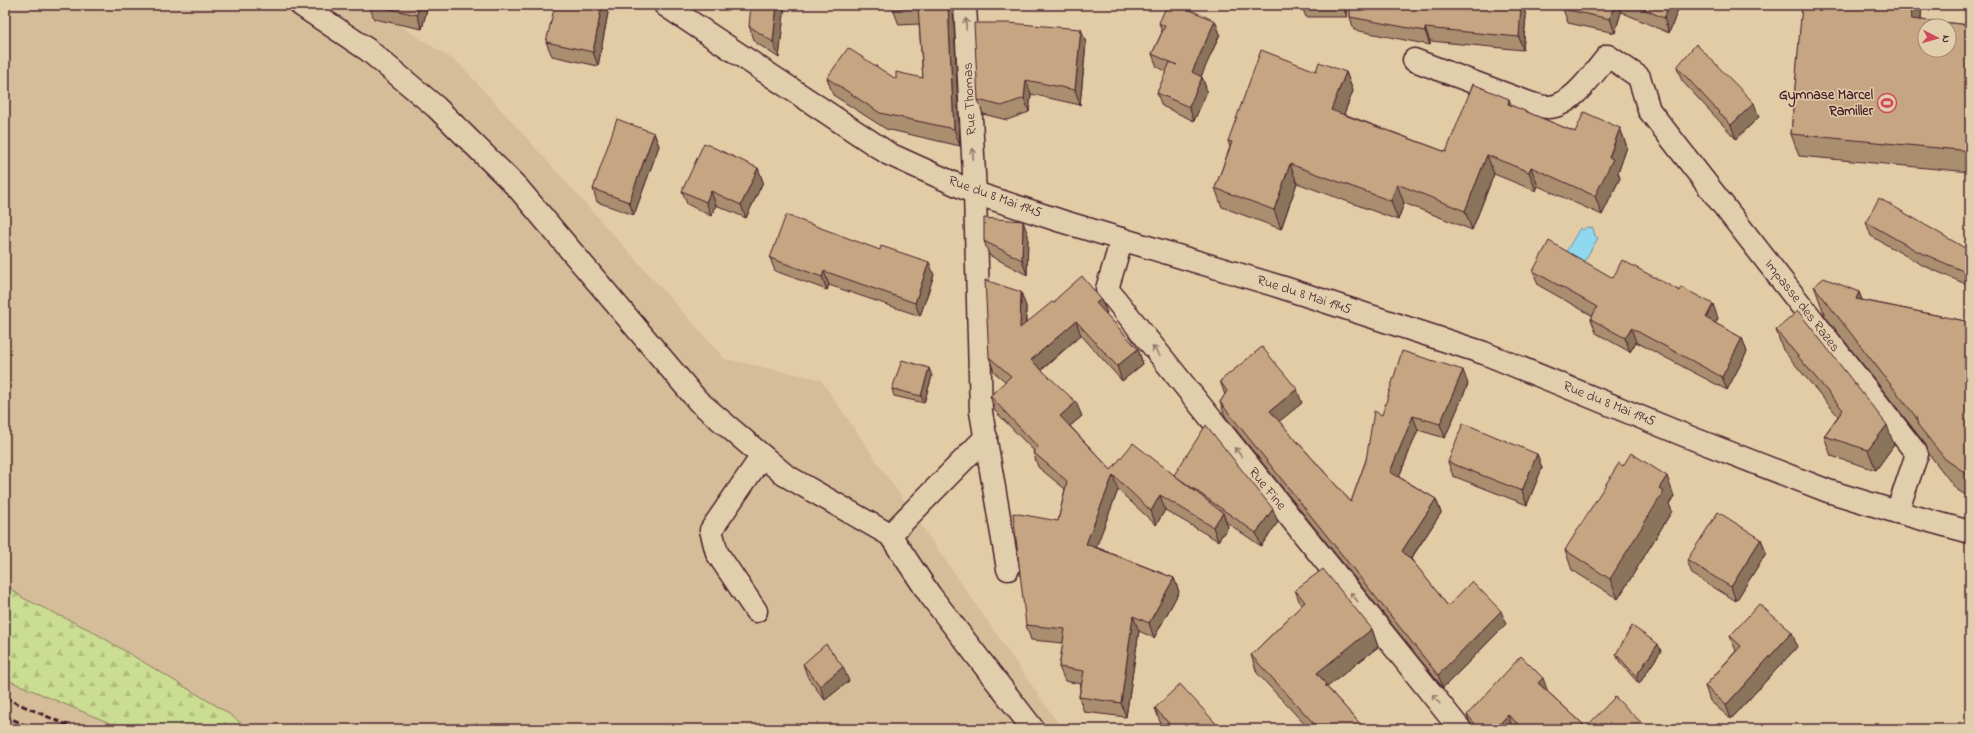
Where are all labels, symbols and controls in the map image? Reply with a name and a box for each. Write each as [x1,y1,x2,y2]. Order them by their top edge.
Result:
one-way arrow [962,18,969,31]
north arrow [1917,18,1957,58]
text: N [1938,34,1954,43]
street label: Rue Thomas [958,62,982,136]
place label: Gymnase Marcel Ramiller [1779,85,1874,122]
sports icon: Gymnase Marcel Ramiller [1876,92,1898,114]
one-way arrow [969,148,976,161]
street label: Rue du 8 Mai 1945 [945,170,1045,224]
street label: Impasse des Razes [1759,255,1845,357]
street label: Rue du 8 Mai 1945 [1254,270,1354,320]
one-way arrow [1152,345,1161,356]
street label: Rue du 8 Mai 1945 [1560,376,1658,432]
one-way arrow [1233,447,1242,458]
street label: Rue Fine [1243,463,1291,516]
one-way arrow [1350,592,1359,603]
one-way arrow [1431,693,1440,704]

